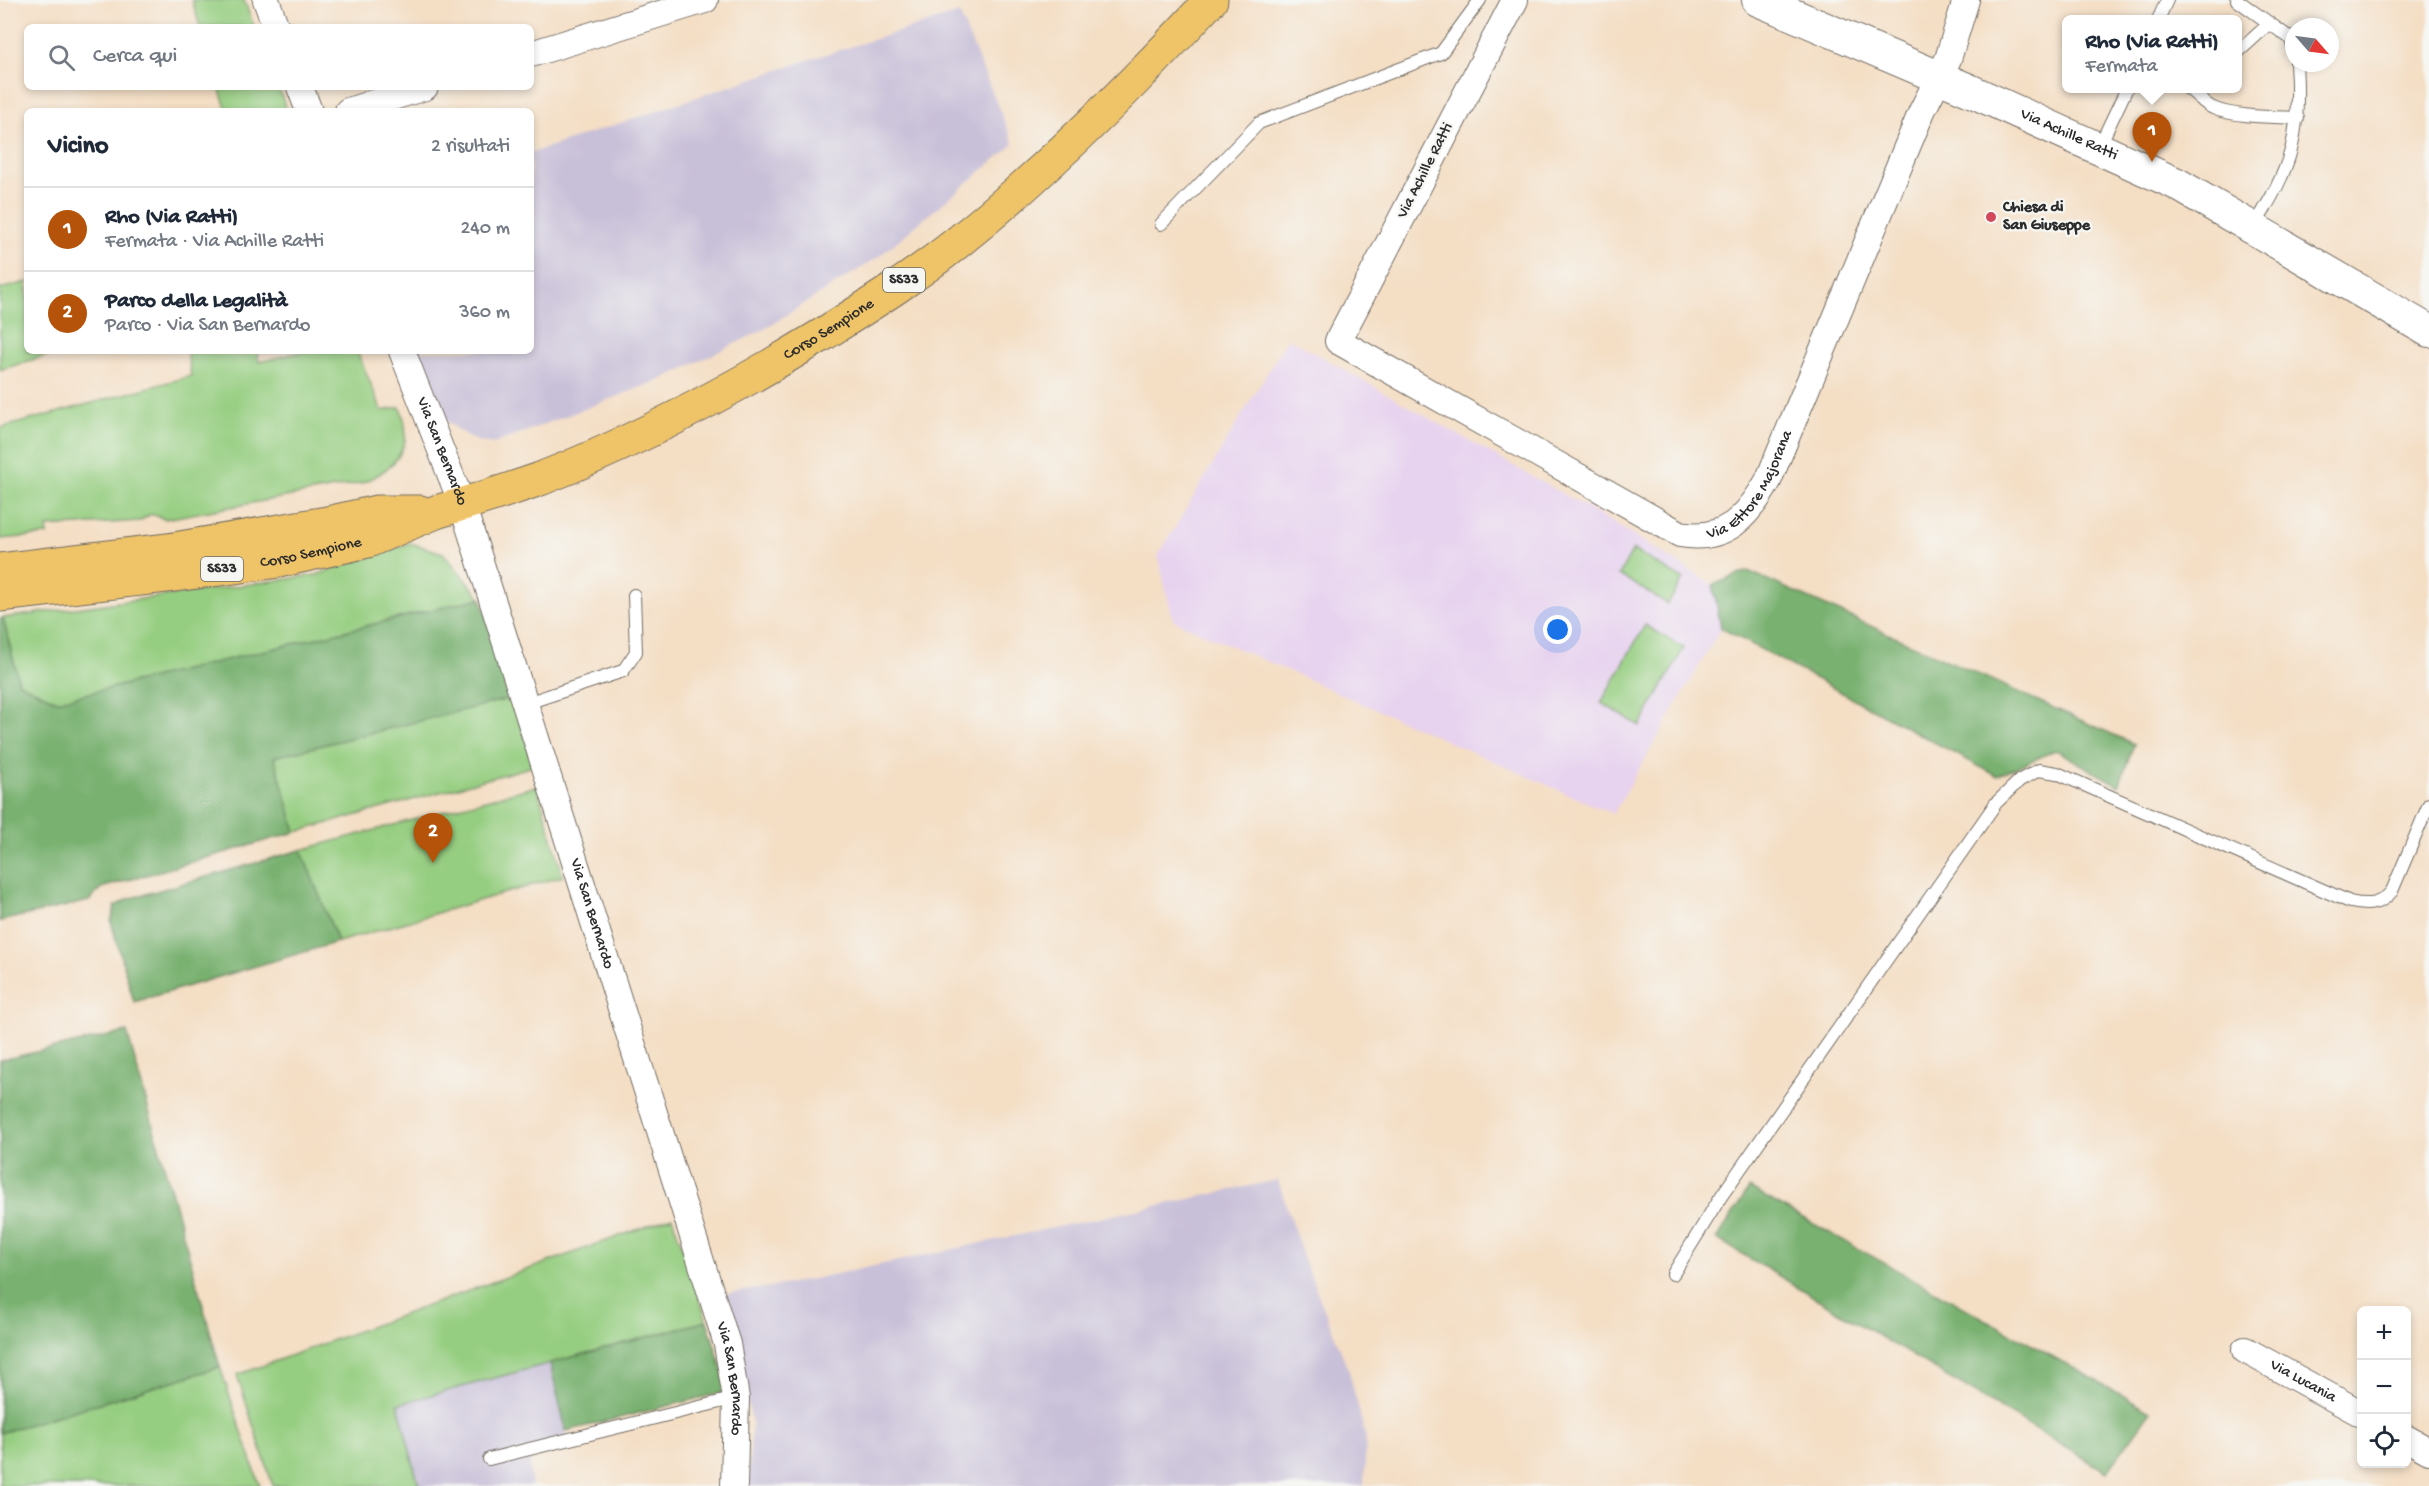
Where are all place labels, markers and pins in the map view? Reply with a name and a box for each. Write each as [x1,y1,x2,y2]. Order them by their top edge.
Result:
pin: 1 [2132,112,2172,162]
place label: Chiesa di San Giuseppe [2002,199,2091,236]
marker: Chiesa di San Giuseppe [1984,210,1998,224]
pin: 2 [414,814,452,863]

